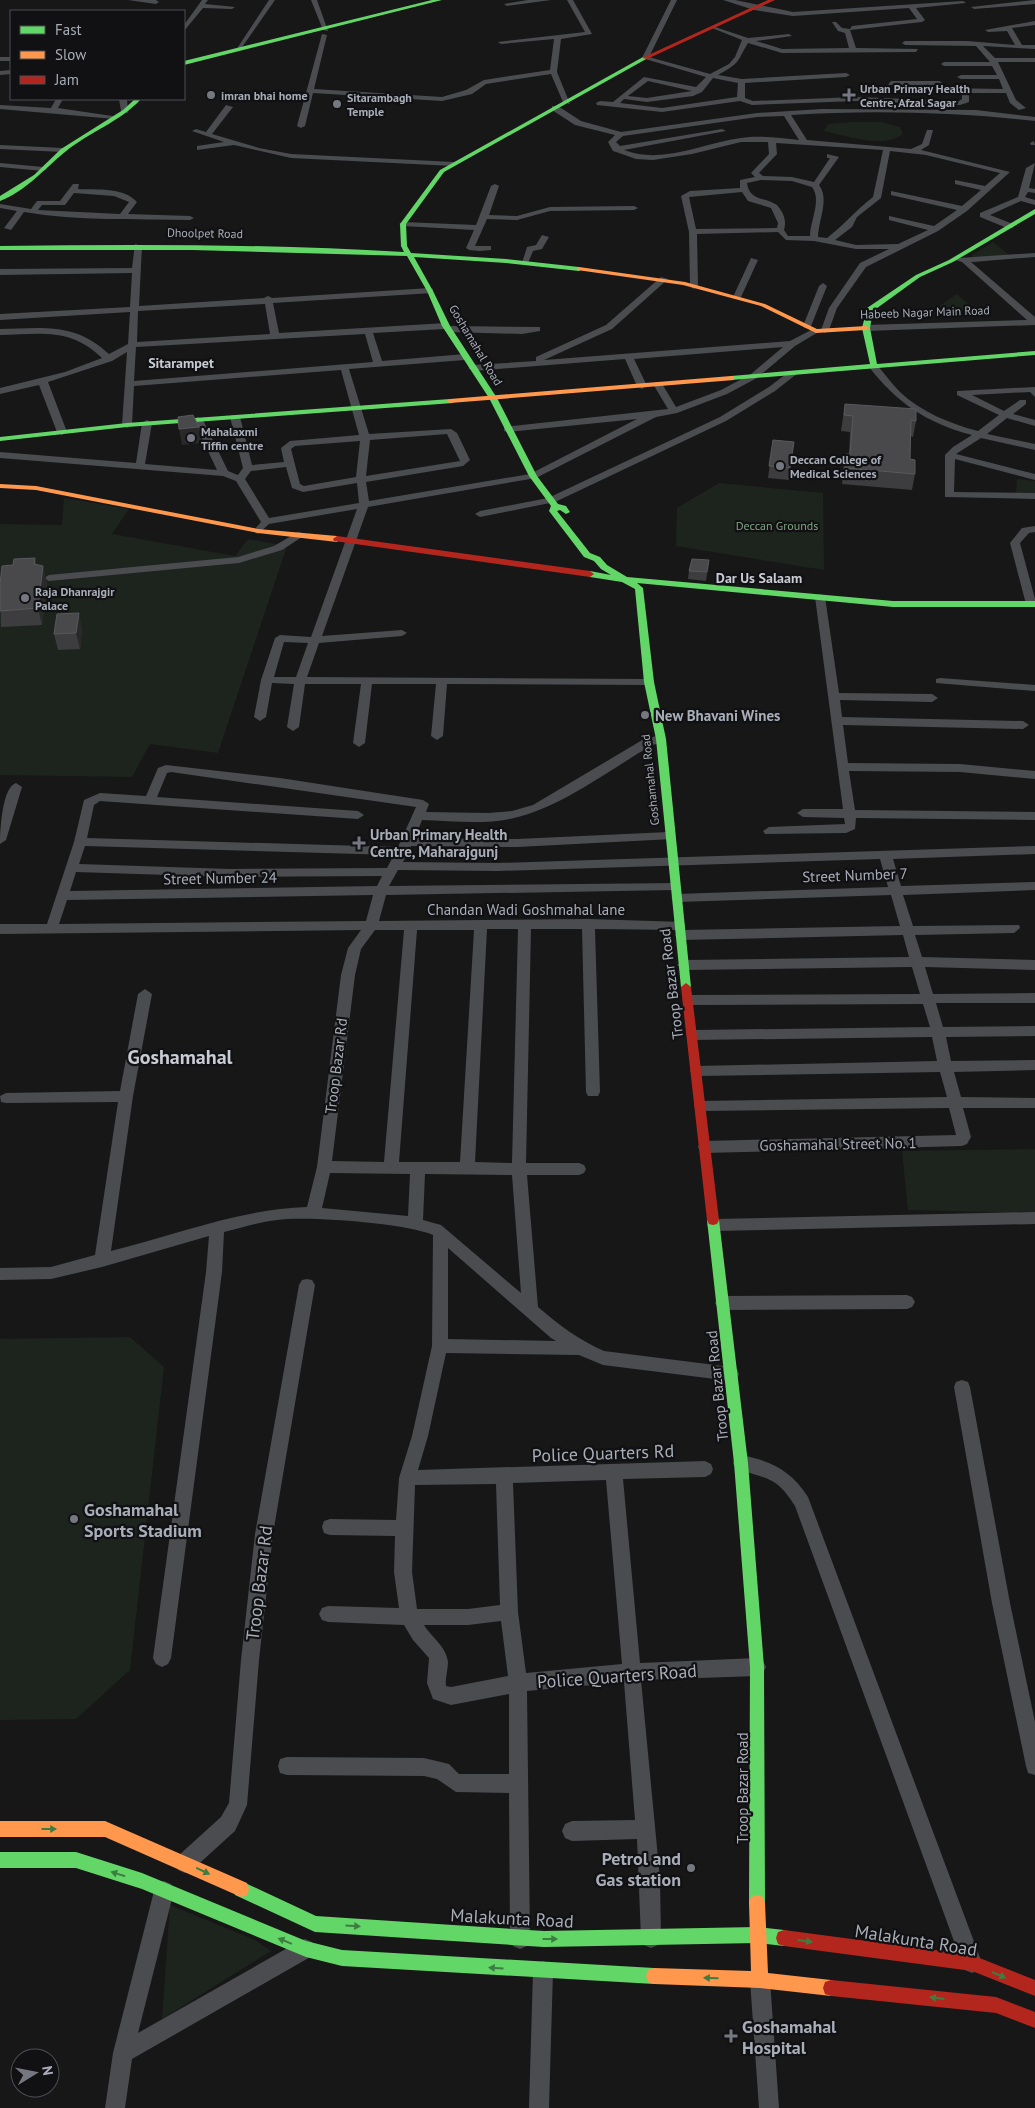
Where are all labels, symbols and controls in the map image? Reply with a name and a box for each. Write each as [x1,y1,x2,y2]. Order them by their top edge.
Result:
legend [10,10,185,100]
text: Fast [55,20,82,39]
text: Slow [55,45,86,64]
text: Jam [54,70,79,89]
place label: Urban Primary Health Centre, Afzal Sagar [860,81,970,110]
place label: imran bhai home [221,88,308,103]
marker: Urban Primary Health Centre, Afzal Sagar [842,88,856,102]
marker: imran bhai home [205,89,217,101]
place label: Sitarambagh Temple [347,90,412,119]
marker: Sitarambagh Temple [331,98,343,110]
street label: Dhoolpet Road [167,225,243,241]
street label: Goshamahal Road [446,302,506,388]
street label: Habeeb Nagar Main Road [860,302,990,322]
district label: Sitarampet [148,354,214,372]
place label: Mahalaxmi Tiffin centre [201,424,263,453]
marker: Mahalaxmi Tiffin centre [185,432,197,444]
place label: Deccan College of Medical Sciences [790,452,882,481]
marker: Deccan College of Medical Sciences [774,460,786,472]
park label: Deccan Grounds [736,518,818,533]
district label: Dar Us Salaam [716,569,802,587]
place label: Raja Dhanrajgir Palace [35,584,115,613]
marker: Raja Dhanrajgir Palace [19,592,31,604]
place label: New Bhavani Wines [655,706,780,725]
marker: New Bhavani Wines [639,709,651,721]
street label: Goshamahal Road [638,734,662,826]
place label: Urban Primary Health Centre, Maharajgunj [370,825,507,861]
marker: Urban Primary Health Centre, Maharajgunj [352,836,366,850]
street label: Street Number 7 [802,864,908,886]
street label: Street Number 24 [163,868,277,888]
street label: Chandan Wadi Goshmahal lane [427,900,625,919]
street label: Troop Bazar Road [655,928,687,1040]
street label: Troop Bazar Rd [321,1017,351,1115]
district label: Goshamahal [128,1044,233,1070]
street label: Goshamahal Street No. 1 [759,1133,917,1155]
street label: Troop Bazar Road [702,1330,732,1442]
street label: Police Quarters Rd [531,1439,675,1467]
place label: Goshamahal Sports Stadium [84,1498,202,1542]
marker: Goshamahal Sports Stadium [68,1513,80,1525]
street label: Troop Bazar Rd [241,1524,277,1642]
street label: Police Quarters Road [536,1659,698,1693]
street label: Troop Bazar Road [733,1732,752,1844]
one-way arrow [41,1825,57,1833]
place label: Petrol and Gas station [596,1847,681,1891]
marker: Petrol and Gas station [685,1862,697,1874]
one-way arrow [196,1867,210,1875]
one-way arrow [110,1869,125,1877]
street label: Malakunta Road [450,1903,574,1933]
street label: Malakunta Road [853,1919,979,1961]
one-way arrow [346,1922,362,1930]
one-way arrow [543,1935,559,1943]
one-way arrow [277,1936,292,1944]
one-way arrow [798,1937,814,1945]
one-way arrow [488,1963,504,1971]
one-way arrow [992,1971,1006,1979]
one-way arrow [703,1973,719,1981]
one-way arrow [929,1994,945,2002]
place label: Goshamahal Hospital [742,2015,837,2059]
marker: Goshamahal Hospital [724,2029,738,2043]
north arrow [10,2048,60,2098]
text: N [38,2065,57,2077]

